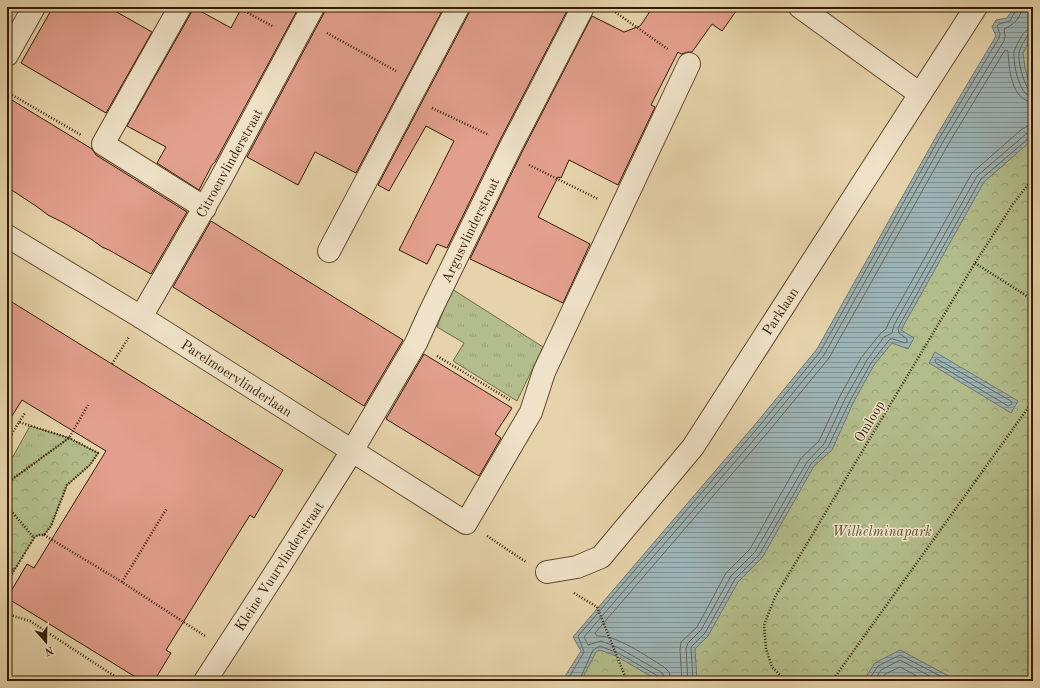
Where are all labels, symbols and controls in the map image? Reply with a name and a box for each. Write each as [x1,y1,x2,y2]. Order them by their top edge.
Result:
street label: Citroenvlinderstraat [194,107,266,220]
street label: Argusvlinderstraat [439,176,502,285]
street label: Parklaan [760,285,802,338]
street label: Parelmoervlinderlaan [178,338,295,420]
street label: Omloop [852,398,888,445]
street label: Kleine Vuurvlinderstraat [233,499,327,634]
park label: Wilhelminapark [832,525,932,540]
north arrow [26,622,66,662]
text: N [43,643,55,657]

